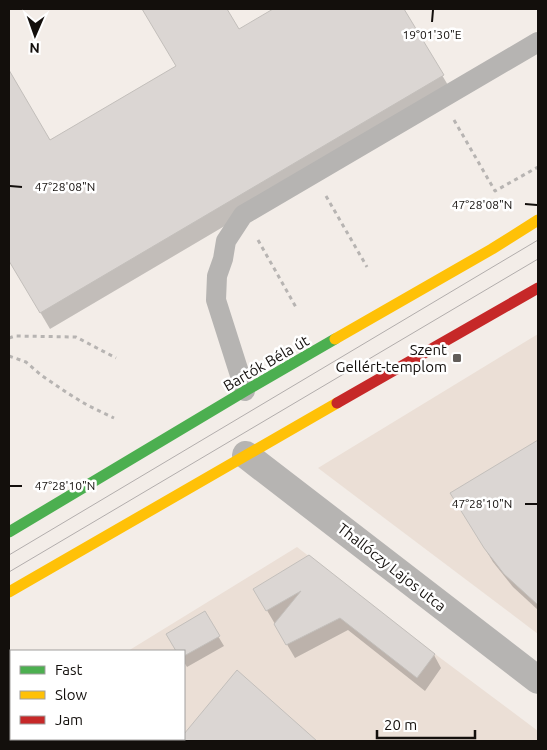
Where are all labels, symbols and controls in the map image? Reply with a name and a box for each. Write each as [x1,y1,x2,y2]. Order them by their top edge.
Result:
north arrow [10,10,60,60]
text: 19°01'30"E [403,28,462,41]
text: N [29,40,40,56]
text: 47°28'08"N [35,180,95,193]
text: 47°28'08"N [452,198,512,211]
street label: Bartók Béla út [220,332,312,394]
place label: Szent Gellért-templom [336,341,447,375]
marker: Szent Gellért-templom [451,352,463,364]
text: 47°28'10"N [35,479,95,492]
text: 47°28'10"N [452,497,512,510]
street label: Thallóczy Lajos utca [335,519,449,615]
legend [10,650,185,740]
text: Fast [55,661,83,678]
text: Slow [55,686,88,703]
scale bar [377,708,474,740]
text: Jam [55,711,83,728]
text: 20 m [384,716,417,733]

